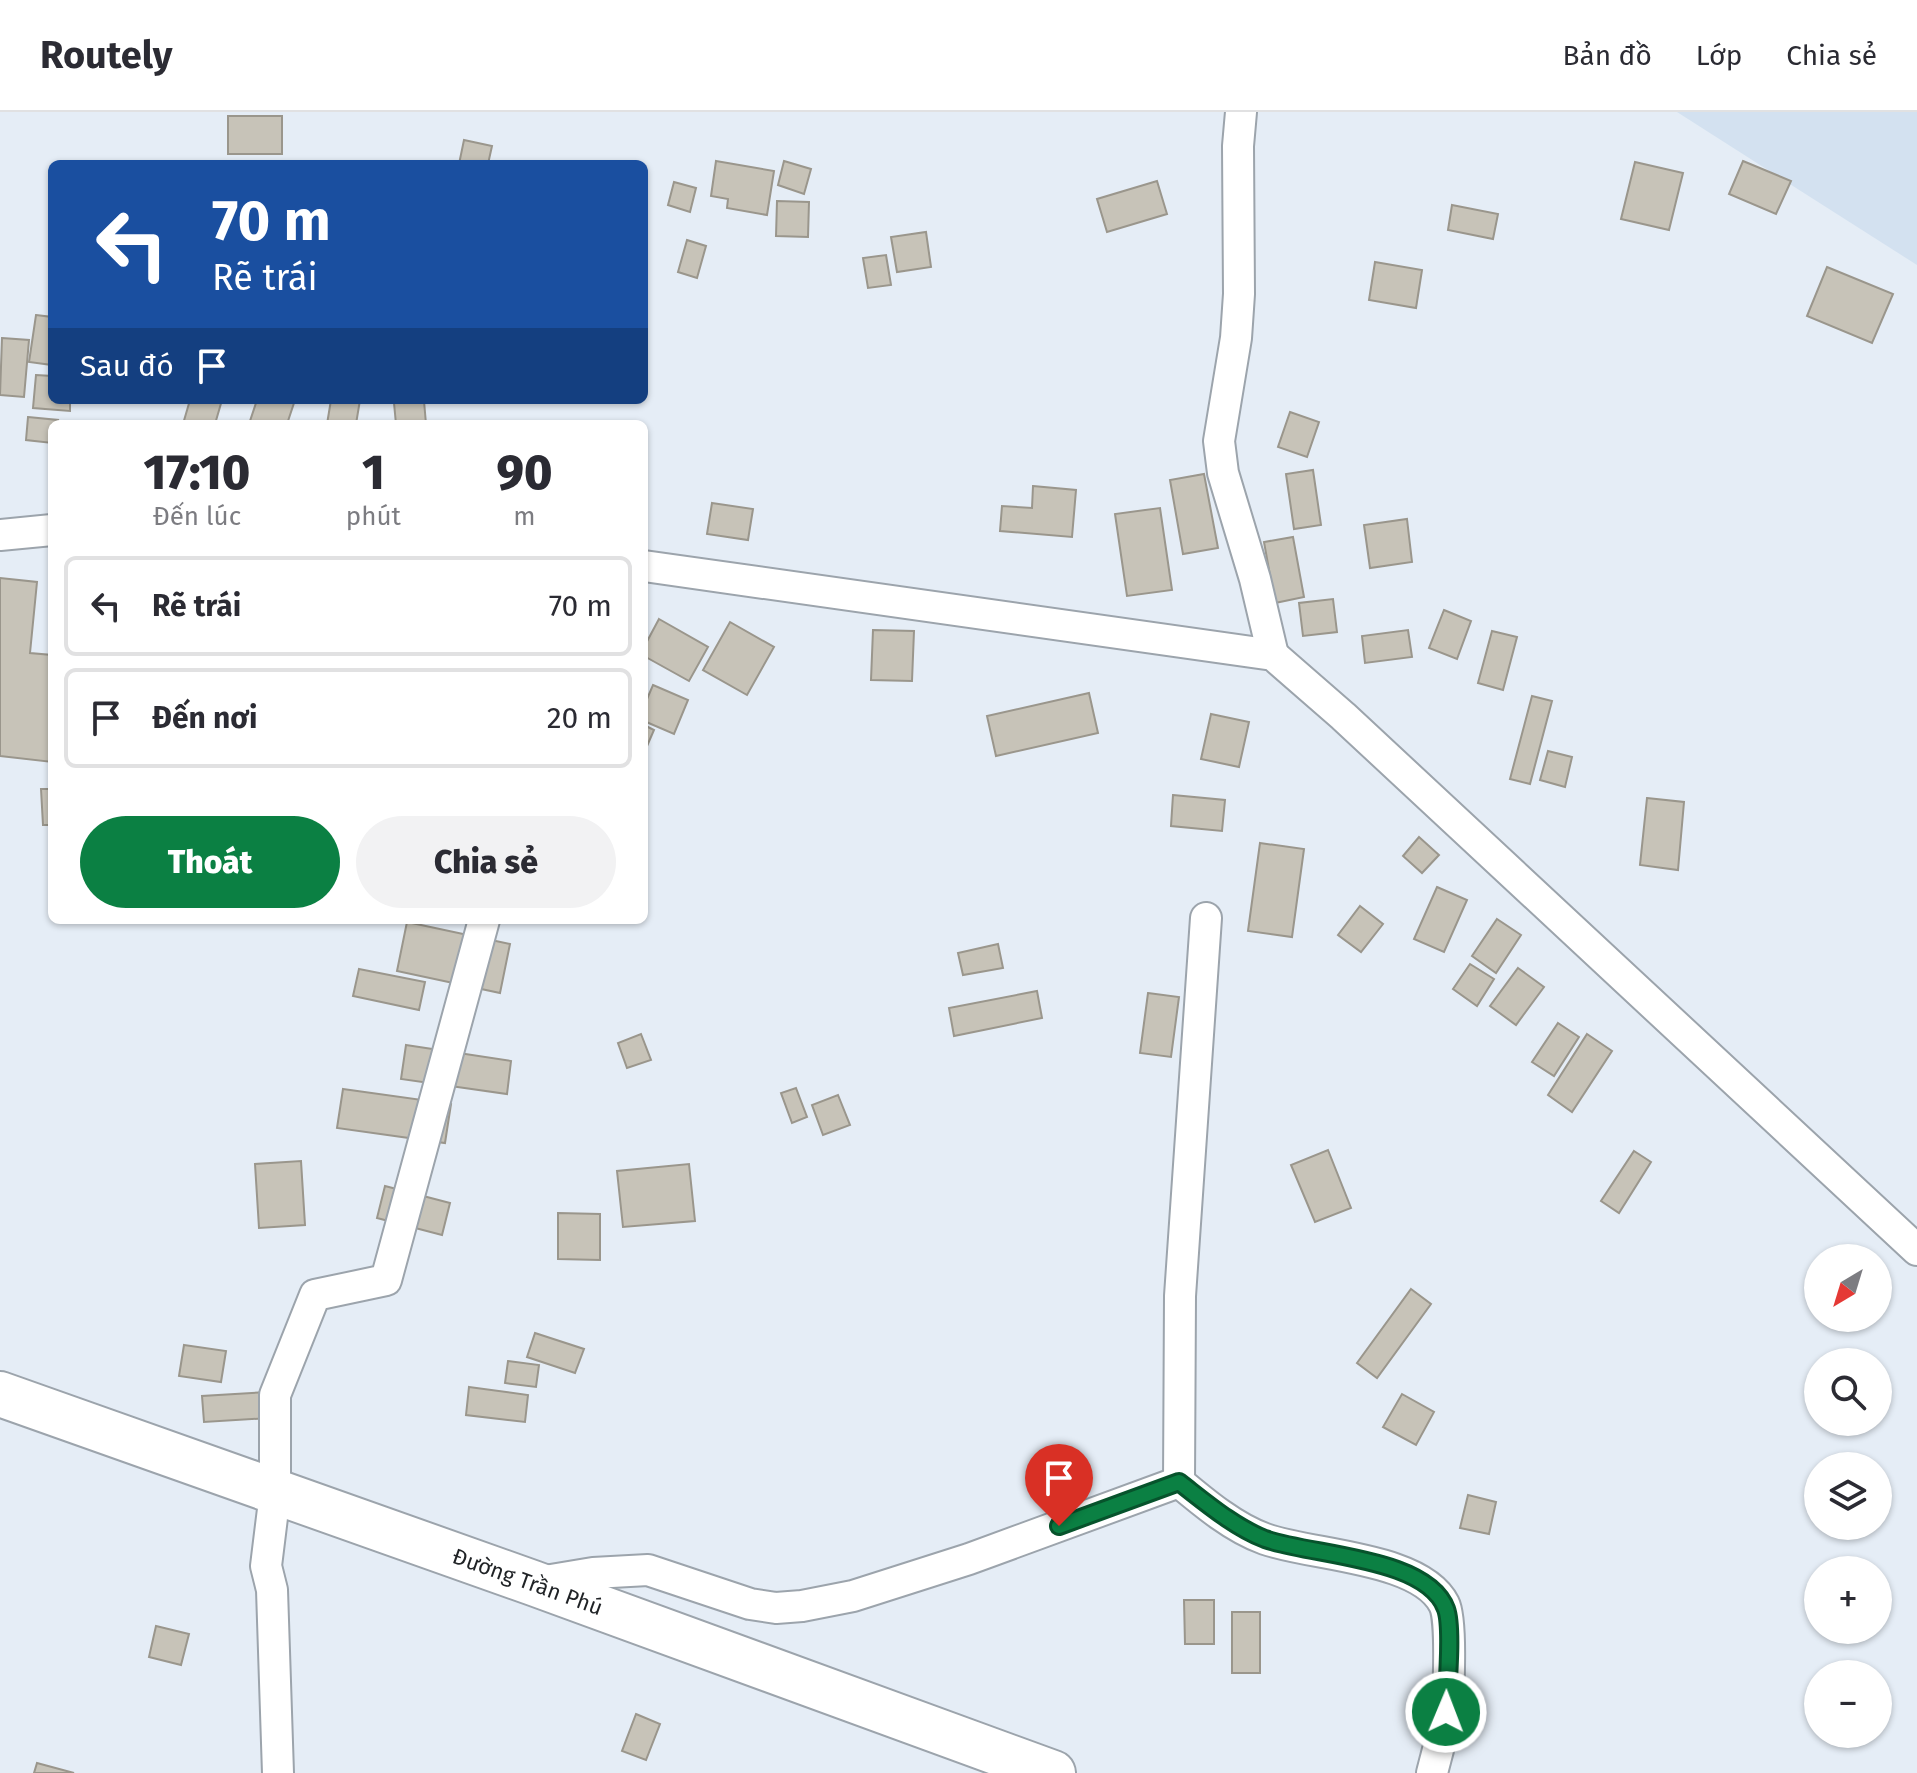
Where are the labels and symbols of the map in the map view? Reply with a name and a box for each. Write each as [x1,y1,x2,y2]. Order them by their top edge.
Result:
north arrow [1804,1244,1892,1332]
pin [1025,1444,1093,1526]
street label: Đường Trần Phú [449,1543,606,1621]
position arrow [1404,1670,1488,1754]

